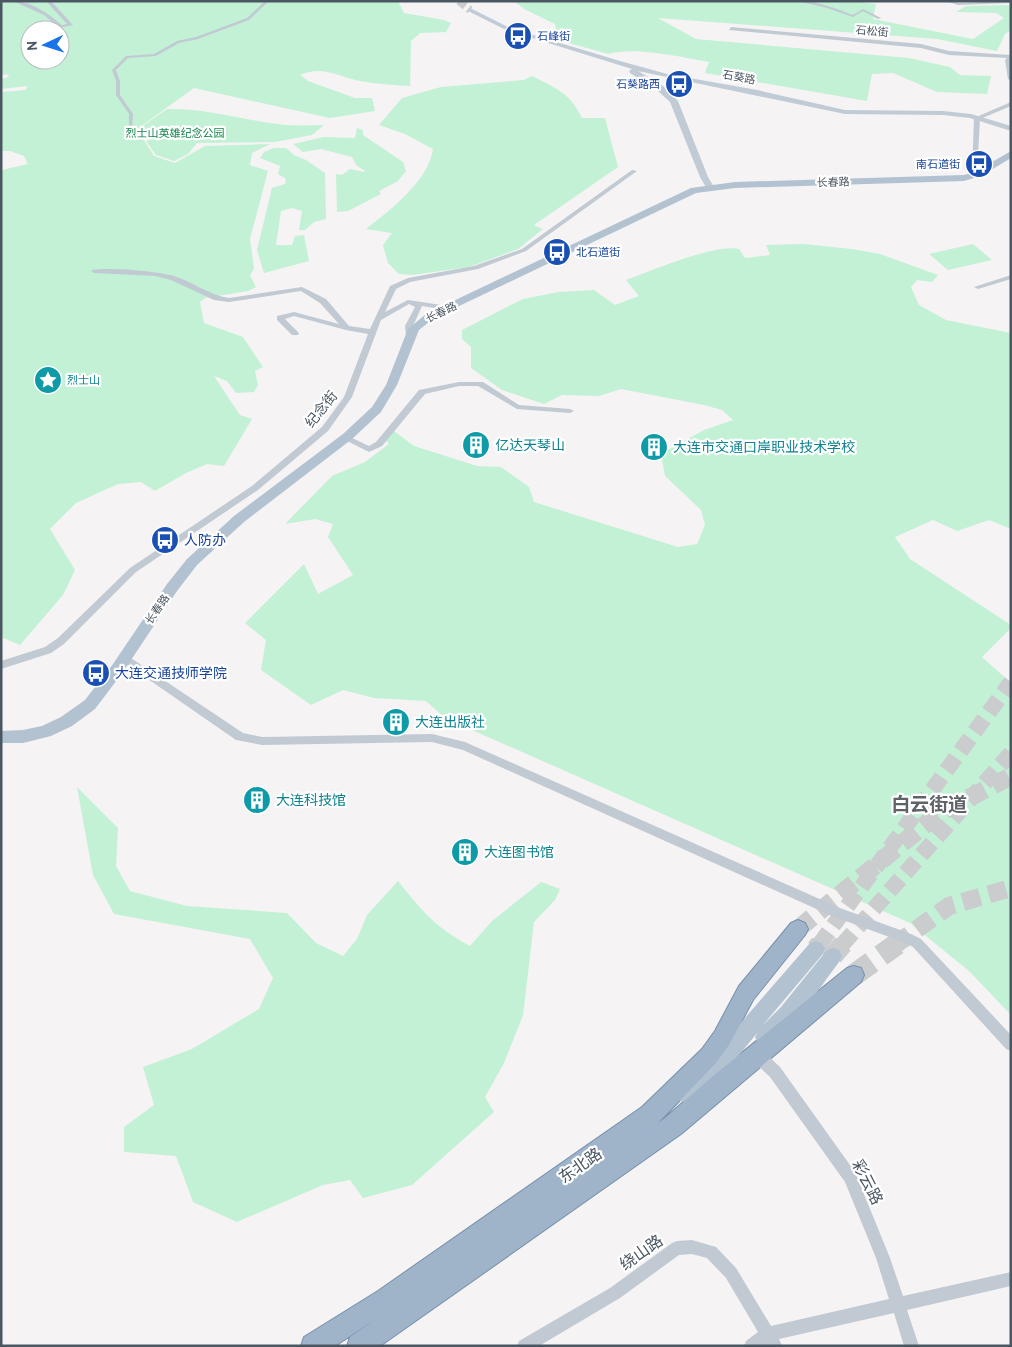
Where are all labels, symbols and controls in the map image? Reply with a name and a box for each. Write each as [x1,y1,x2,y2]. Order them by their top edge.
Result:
north arrow [20,20,70,70]
bus stop icon: 石峰街 [503,21,533,51]
street label: 石松街 [855,24,889,40]
place label: 石峰街 [537,30,570,44]
text: N [25,40,42,51]
street label: 石葵路 [721,68,756,88]
bus stop icon: 石葵路西 [664,69,694,99]
place label: 石葵路西 [616,78,660,92]
park label: 烈士山英雄纪念公园 [126,127,225,141]
bus stop icon: 南石道街 [964,149,994,179]
place label: 南石道街 [916,158,960,172]
street label: 长春路 [816,175,850,191]
bus stop icon: 北石道街 [542,237,572,267]
place label: 北石道街 [576,246,620,260]
street label: 长春路 [424,299,459,326]
place icon: 烈士山 [33,365,63,395]
place label: 烈士山 [67,374,100,388]
street label: 纪念街 [302,388,342,432]
building icon: 亿达天琴山 [461,430,491,460]
building icon: 大连市交通口岸职业技术学校 [639,432,669,462]
place label: 亿达天琴山 [495,438,565,455]
place label: 大连市交通口岸职业技术学校 [673,439,855,457]
bus stop icon: 人防办 [150,525,180,555]
place label: 人防办 [184,533,226,550]
street label: 长春路 [143,592,173,627]
bus stop icon: 大连交通技师学院 [81,658,111,688]
place label: 大连交通技师学院 [115,665,227,683]
building icon: 大连出版社 [381,707,411,737]
place label: 大连出版社 [415,715,485,732]
building icon: 大连科技馆 [242,785,272,815]
place label: 大连科技馆 [276,793,346,810]
district label: 白云街道 [891,794,967,818]
building icon: 大连图书馆 [450,837,480,867]
place label: 大连图书馆 [484,845,554,862]
street label: 东北路 [556,1145,607,1189]
street label: 彩云路 [846,1157,886,1209]
street label: 绕山路 [617,1232,668,1276]

